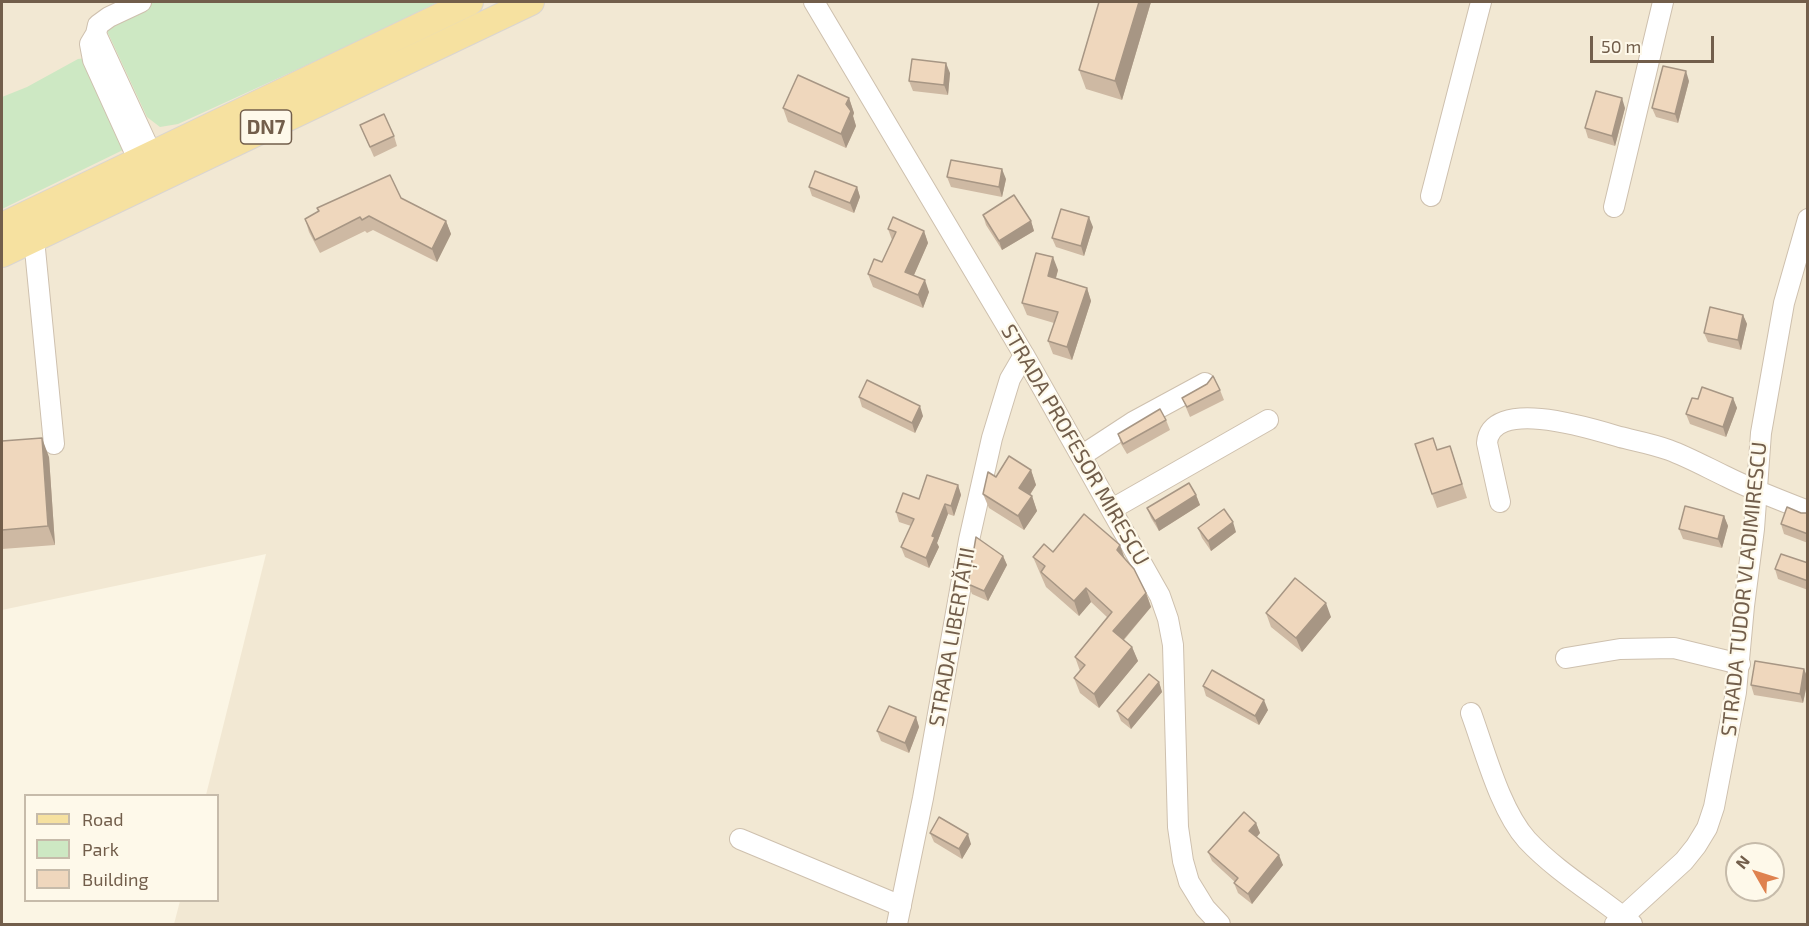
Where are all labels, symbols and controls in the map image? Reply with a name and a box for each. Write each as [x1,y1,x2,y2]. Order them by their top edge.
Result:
scale bar [1593,24,1718,62]
text: 50 m [1601,35,1641,57]
road number: DN7 [240,110,292,144]
street label: STRADA PROFESOR MIRESCU [996,320,1154,570]
street label: STRADA TUDOR VLADIMIRESCU [1716,441,1772,737]
street label: STRADA LIBERTĂȚII [924,545,980,729]
legend [24,794,219,902]
text: Road [82,808,123,830]
text: Park [82,838,119,860]
north arrow [1725,842,1785,902]
text: N [1731,851,1753,872]
text: Building [82,868,149,890]

